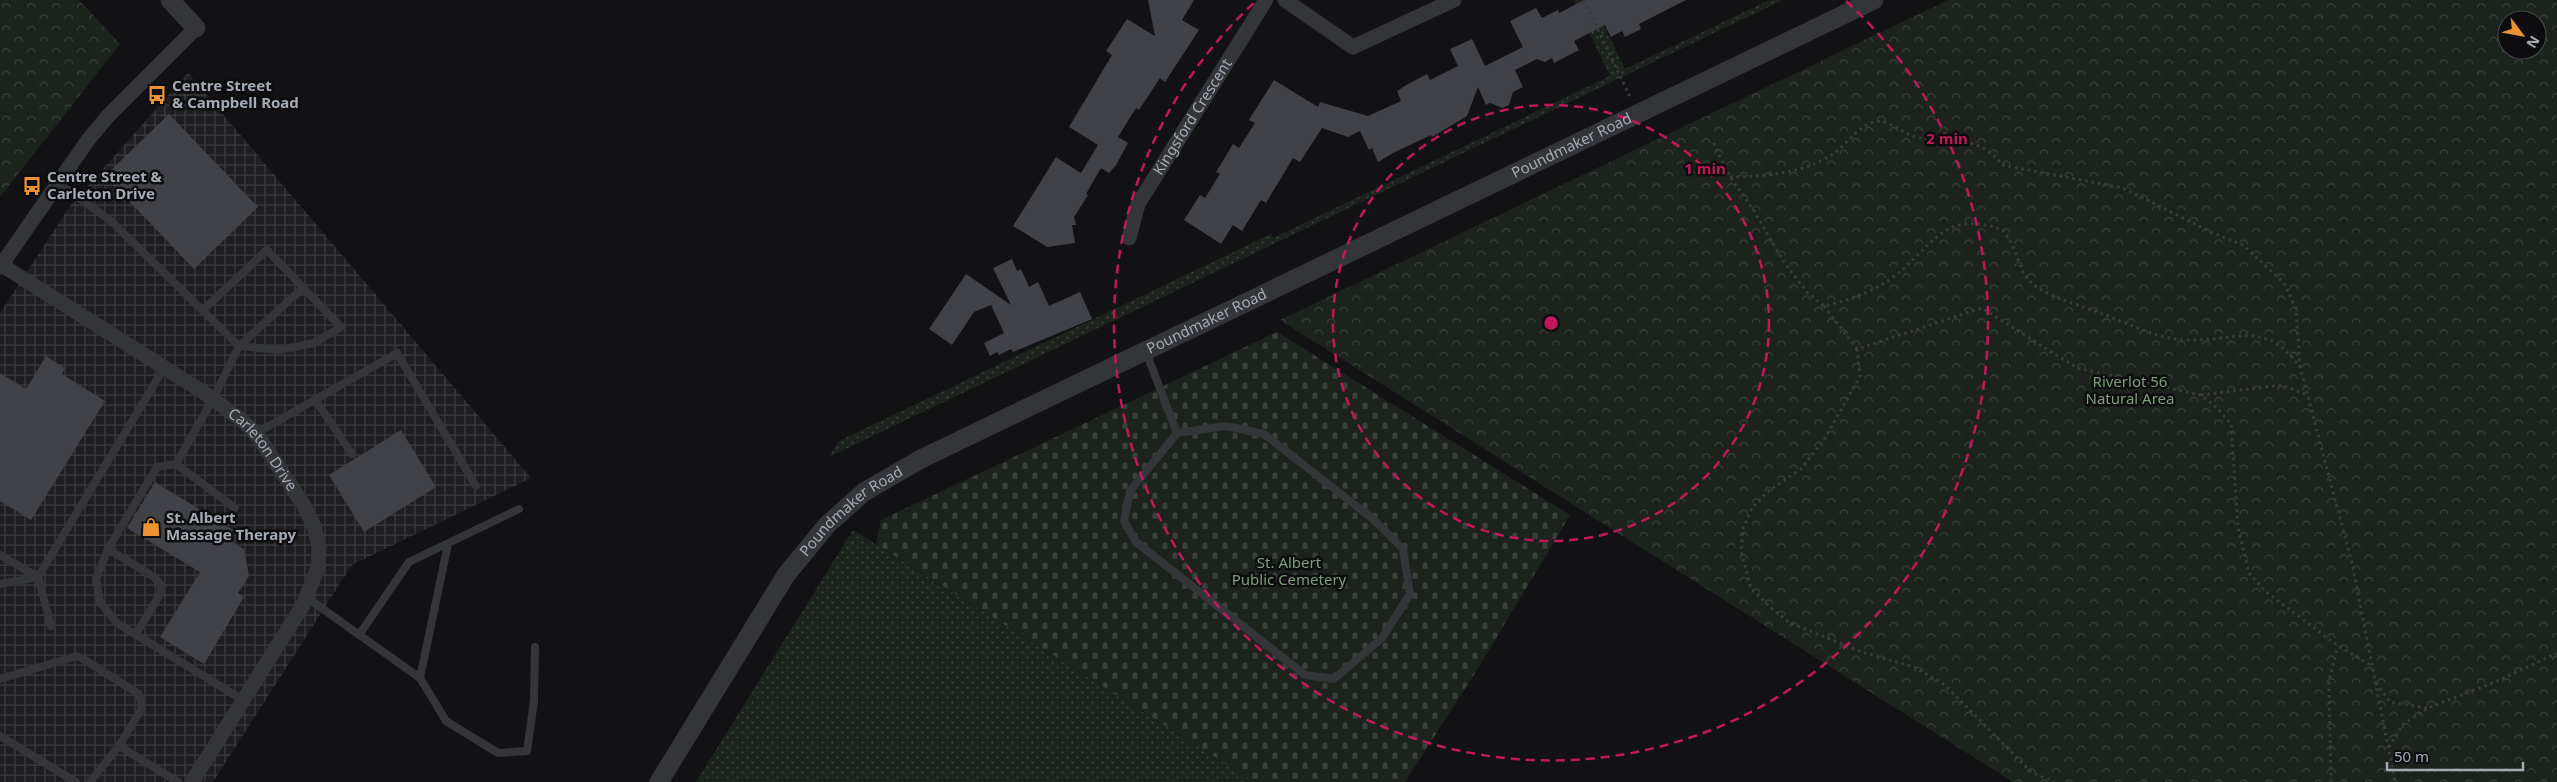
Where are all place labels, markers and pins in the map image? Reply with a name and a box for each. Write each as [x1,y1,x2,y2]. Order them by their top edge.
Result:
place label: Centre Street & Campbell Road [172,75,299,112]
bus stop icon: Centre Street & Campbell Road [146,84,168,106]
place label: Centre Street & Carleton Drive [47,166,163,203]
bus stop icon: Centre Street & Carleton Drive [21,175,43,197]
centre of rings [1542,314,1560,332]
place label: St. Albert Massage Therapy [166,507,296,544]
shop icon: St. Albert Massage Therapy [140,516,162,538]

